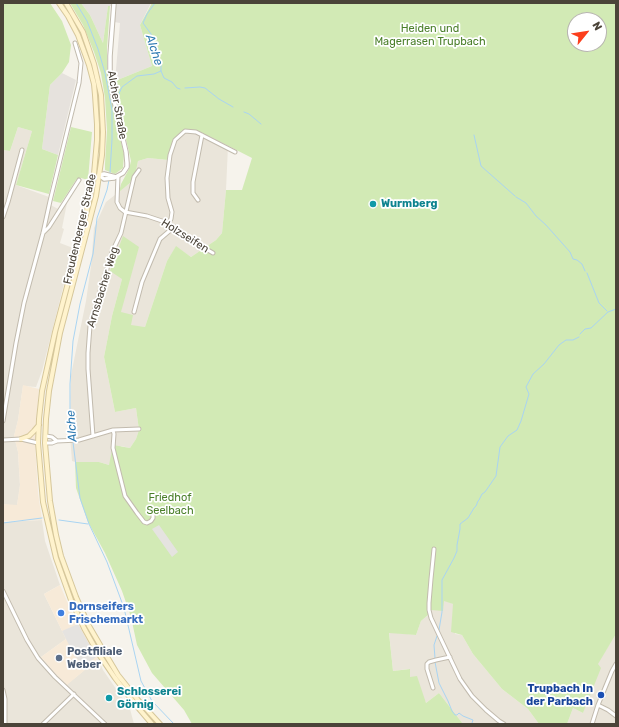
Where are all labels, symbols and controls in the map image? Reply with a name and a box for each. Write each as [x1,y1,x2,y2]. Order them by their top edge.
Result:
north arrow [567,12,607,52]
text: N [589,20,605,33]
park label: Heiden und Magerrasen Trupbach [374,22,486,48]
water label: Alche [142,33,166,67]
street label: Alcher Straße [104,69,130,141]
street label: Freudenberger Straße [61,173,99,285]
place label: Wurmberg [381,197,438,211]
marker: Wurmberg [368,199,378,209]
street label: Holzseifen [159,216,211,256]
street label: Arnsbacher Weg [84,245,122,329]
water label: Alche [64,410,80,442]
park label: Friedhof Seelbach [146,491,194,517]
place label: Dornseifers Frischemarkt [69,600,143,626]
marker: Dornseifers Frischemarkt [56,608,66,618]
place label: Postfiliale Weber [67,645,122,671]
marker: Postfiliale Weber [54,653,64,663]
place label: Trupbach In der Parbach [526,682,593,708]
place label: Schlosserei Görnig [117,685,181,711]
marker: Trupbach In der Parbach [596,690,606,700]
marker: Schlosserei Görnig [104,693,114,703]

